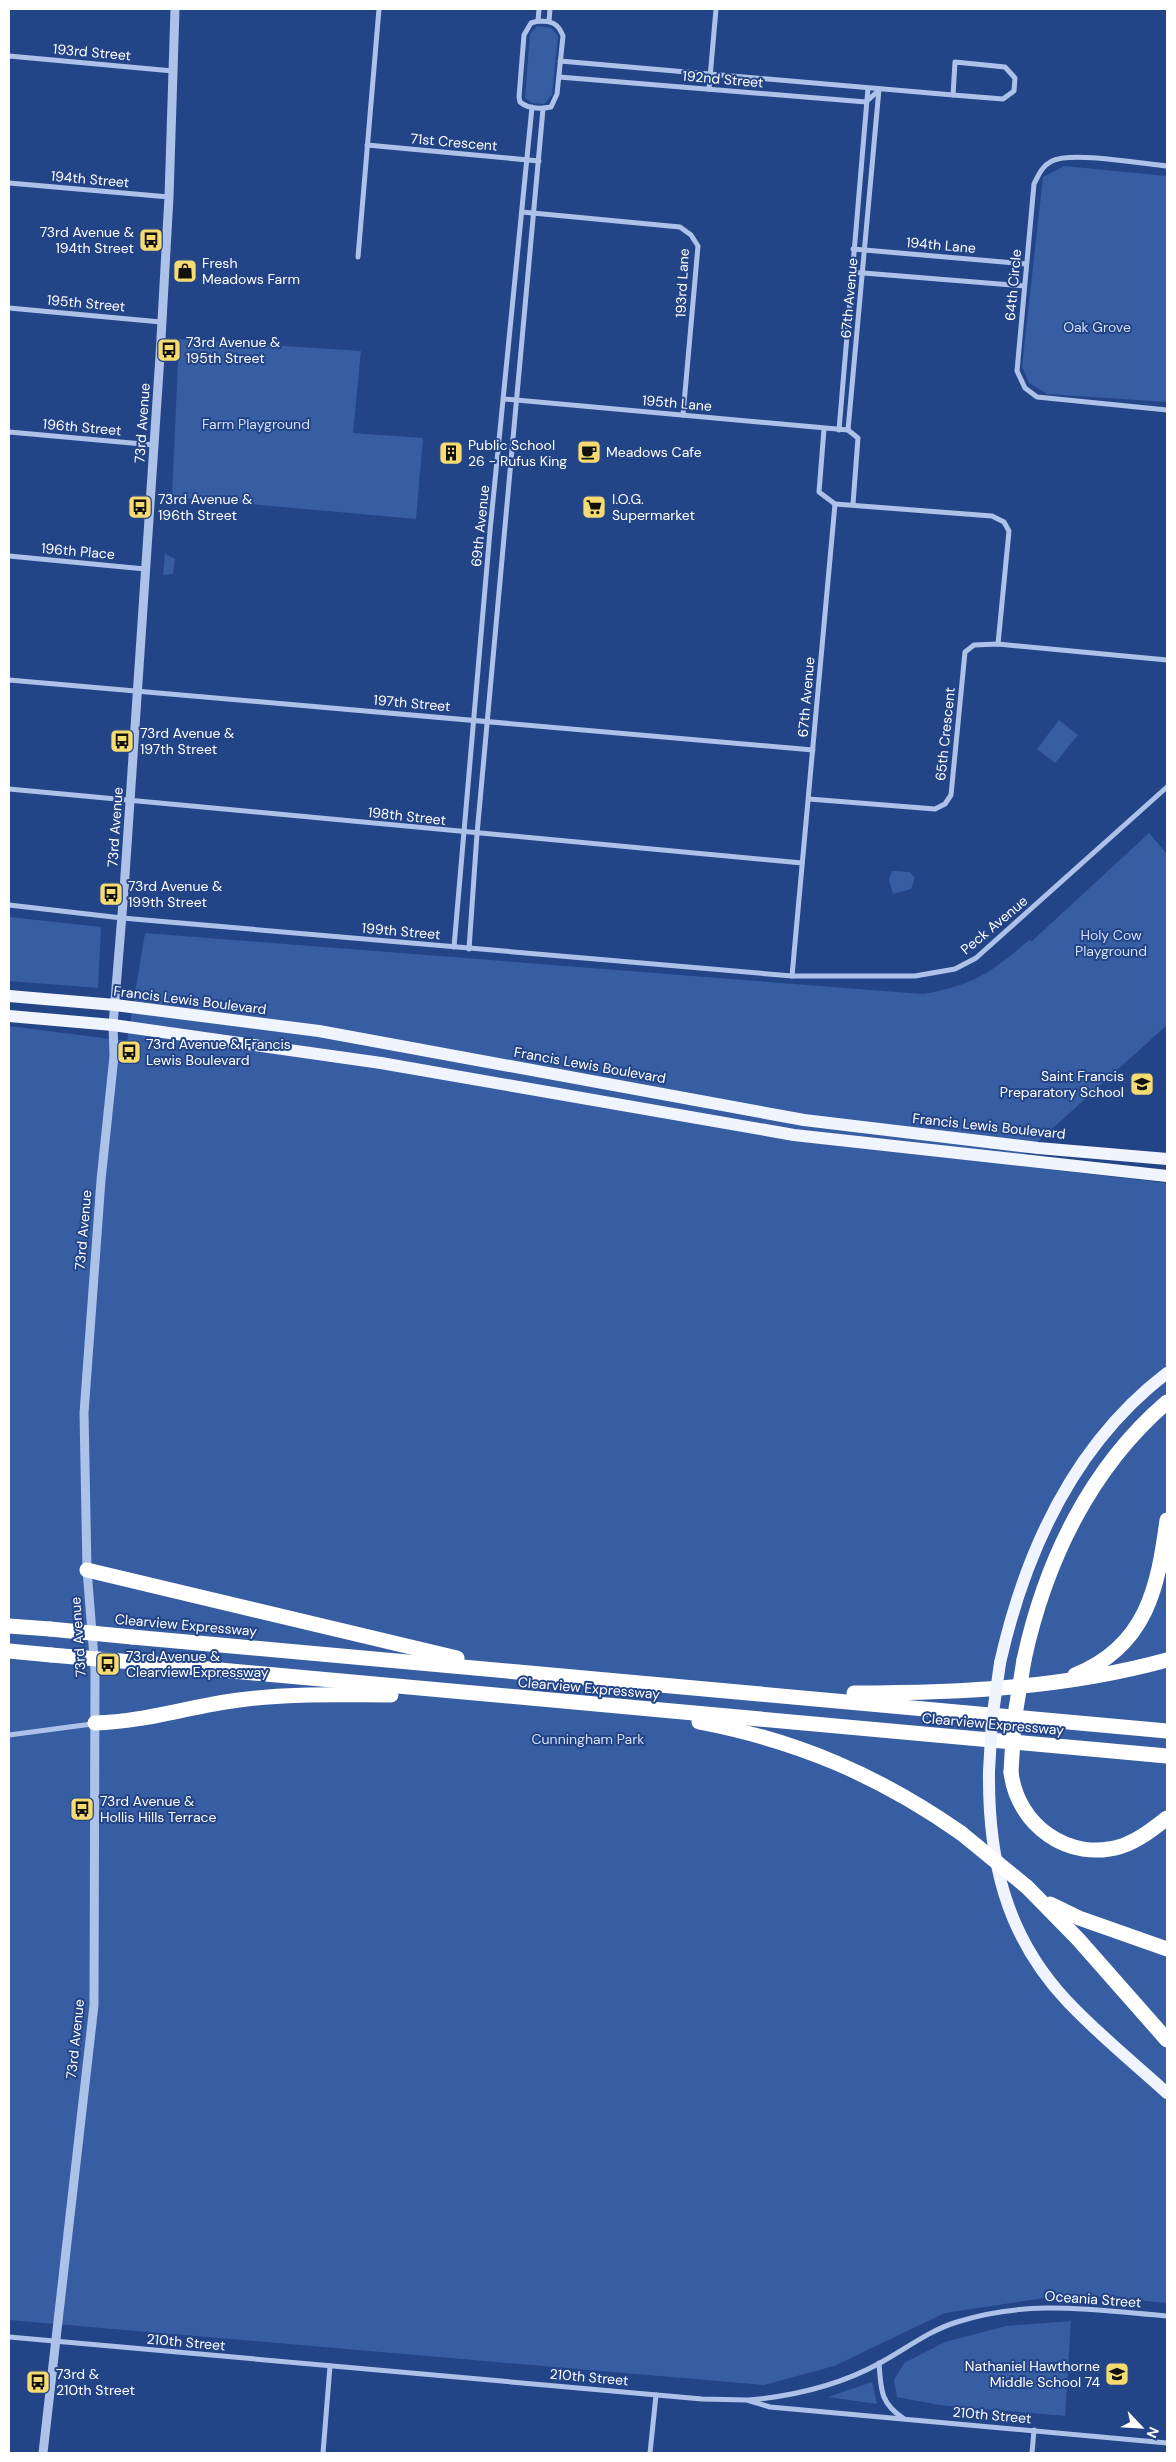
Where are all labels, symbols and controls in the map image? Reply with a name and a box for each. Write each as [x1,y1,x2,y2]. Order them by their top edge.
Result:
street label: 193rd Street [52,40,132,64]
street label: 192nd Street [682,66,764,92]
street label: 71st Crescent [410,129,498,155]
street label: 194th Street [50,167,130,191]
place label: 73rd Avenue & 194th Street [40,223,134,257]
bus stop icon: 73rd Avenue & 194th Street [138,227,164,253]
street label: 194th Lane [905,233,977,257]
street label: 193rd Lane [671,248,693,318]
street label: 64th Circle [1001,248,1025,322]
place label: Fresh Meadows Farm [202,254,300,288]
street label: 67th Avenue [837,257,861,339]
shop icon: Fresh Meadows Farm [172,258,198,284]
street label: 195th Street [46,291,126,315]
park label: Oak Grove [1063,318,1131,336]
place label: 73rd Avenue & 195th Street [186,333,280,367]
bus stop icon: 73rd Avenue & 195th Street [156,337,182,363]
street label: 73rd Avenue [130,382,154,464]
street label: 195th Lane [641,391,713,415]
street label: 196th Street [42,415,122,439]
park label: Farm Playground [202,415,310,433]
place label: Public School 26 - Rufus King [468,436,567,470]
cafe icon: Meadows Cafe [576,439,602,465]
building icon: Public School 26 - Rufus King [438,440,464,466]
place label: Meadows Cafe [606,443,702,461]
street label: 69th Avenue [467,484,493,568]
place label: 73rd Avenue & 196th Street [158,490,252,524]
place label: I.O.G. Supermarket [612,490,695,524]
bus stop icon: 73rd Avenue & 196th Street [127,494,153,520]
supermarket icon: I.O.G. Supermarket [581,494,607,520]
street label: 196th Place [40,539,116,563]
street label: 67th Avenue [794,656,818,738]
street label: 65th Crescent [931,686,959,782]
street label: 197th Street [373,691,451,715]
place label: 73rd Avenue & 197th Street [140,724,234,758]
bus stop icon: 73rd Avenue & 197th Street [109,728,135,754]
street label: 73rd Avenue [103,786,127,868]
street label: 198th Street [367,803,447,829]
place label: 73rd Avenue & 199th Street [128,877,222,911]
bus stop icon: 73rd Avenue & 199th Street [98,881,124,907]
street label: Peck Avenue [957,892,1031,958]
street label: 199th Street [361,919,441,943]
park label: Holy Cow Playground [1075,926,1147,960]
street label: Francis Lewis Boulevard [113,982,267,1018]
place label: 73rd Avenue & Francis Lewis Boulevard [146,1035,291,1069]
bus stop icon: 73rd Avenue & Francis Lewis Boulevard [116,1039,142,1065]
street label: Francis Lewis Boulevard [513,1043,667,1087]
place label: Saint Francis Preparatory School [1000,1067,1124,1101]
school or university icon: Saint Francis Preparatory School [1129,1071,1155,1097]
street label: Francis Lewis Boulevard [912,1109,1066,1143]
street label: 73rd Avenue [71,1189,95,1271]
street label: 73rd Avenue [66,1596,90,1678]
street label: Clearview Expressway [114,1610,258,1640]
place label: 73rd Avenue & Clearview Expressway [126,1647,269,1681]
bus stop icon: 73rd Avenue & Clearview Expressway [95,1651,121,1677]
street label: Clearview Expressway [517,1673,661,1703]
street label: Clearview Expressway [921,1709,1065,1739]
park label: Cunningham Park [532,1730,644,1748]
place label: 73rd Avenue & Hollis Hills Terrace [100,1792,217,1826]
bus stop icon: 73rd Avenue & Hollis Hills Terrace [69,1796,95,1822]
street label: 73rd Avenue [62,1998,88,2080]
street label: Oceania Street [1044,2287,1142,2311]
street label: 210th Street [146,2330,226,2354]
place label: Nathaniel Hawthorne Middle School 74 [965,2357,1101,2391]
school or university icon: Nathaniel Hawthorne Middle School 74 [1104,2361,1130,2387]
place label: 73rd & 210th Street [56,2365,135,2399]
street label: 210th Street [549,2365,629,2389]
bus stop icon: 73rd & 210th Street [25,2369,51,2395]
north arrow [1116,2402,1166,2452]
street label: 210th Street [952,2403,1032,2427]
text: N [1142,2424,1163,2441]

